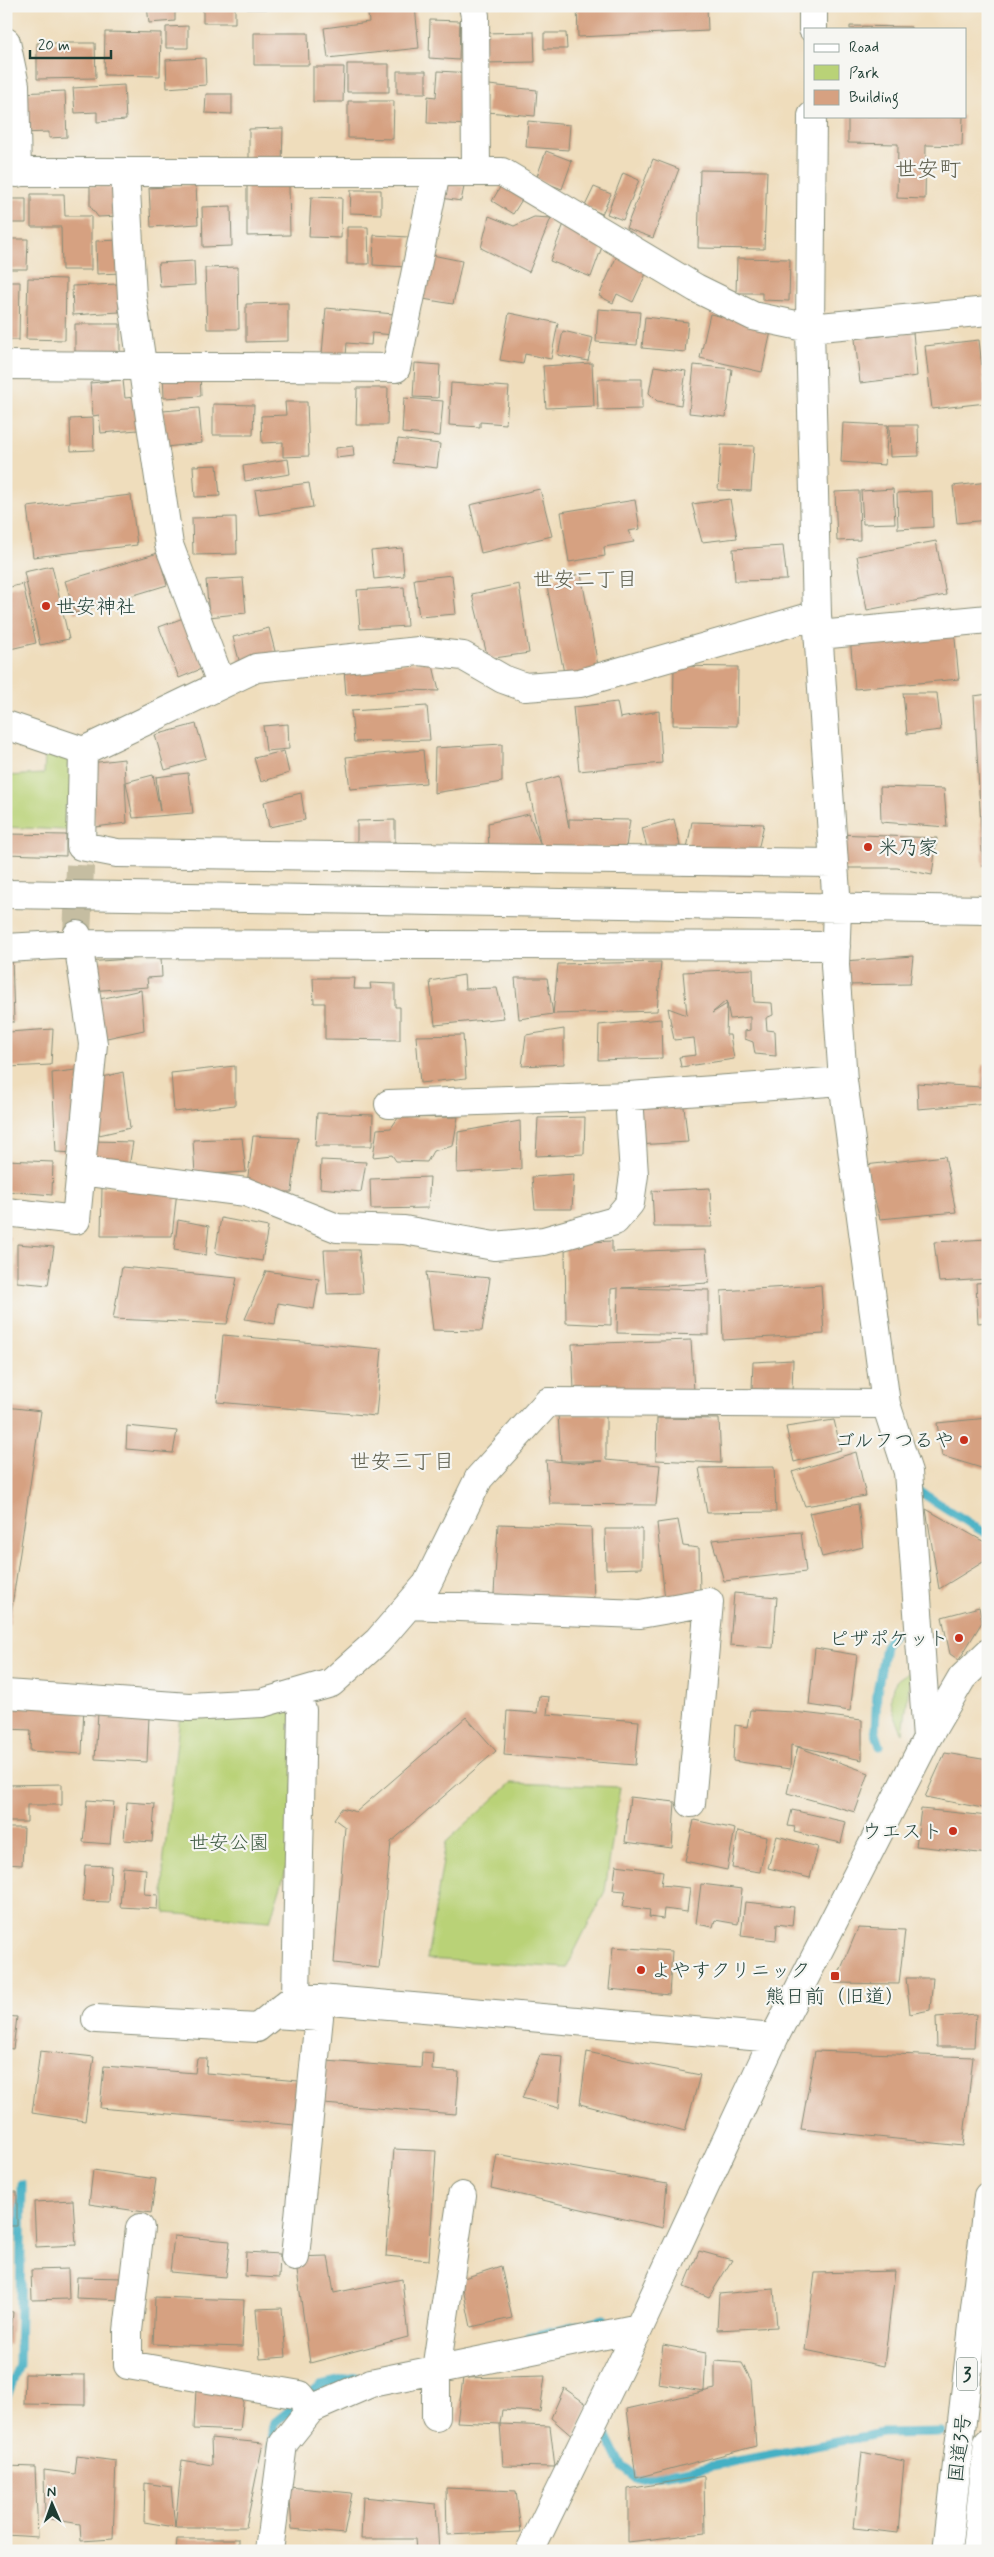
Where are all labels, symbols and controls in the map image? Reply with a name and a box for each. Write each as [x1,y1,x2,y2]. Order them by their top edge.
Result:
scale bar [30,28,111,60]
legend [804,28,966,118]
text: 20 m [38,36,70,56]
text: Road [849,38,879,58]
text: Park [849,64,879,84]
text: Building [849,88,899,109]
district label: 世安町 [895,156,961,184]
district label: 世安二丁目 [533,566,638,594]
place label: 世安神社 [56,594,136,621]
marker: 世安神社 [40,600,52,612]
place label: 米乃家 [878,835,938,862]
marker: 米乃家 [862,841,874,853]
place label: ゴルフつるや [835,1428,954,1455]
marker: ゴルフつるや [958,1434,970,1446]
district label: 世安三丁目 [350,1448,455,1476]
place label: ピザポケット [829,1626,949,1653]
marker: ピザポケット [953,1632,965,1644]
place label: ウエスト [861,1819,943,1846]
marker: ウエスト [947,1825,959,1837]
park label: 世安公園 [189,1830,269,1857]
place label: よやすクリニック [651,1958,811,1985]
marker: よやすクリニック [635,1964,647,1976]
marker: 熊日前（旧道） [829,1970,841,1982]
place label: 熊日前（旧道） [765,1984,905,2011]
road number: 3 [957,2358,977,2390]
street label: 国道3号 [943,2412,978,2484]
north arrow [28,2480,78,2530]
text: N [47,2483,57,2501]

